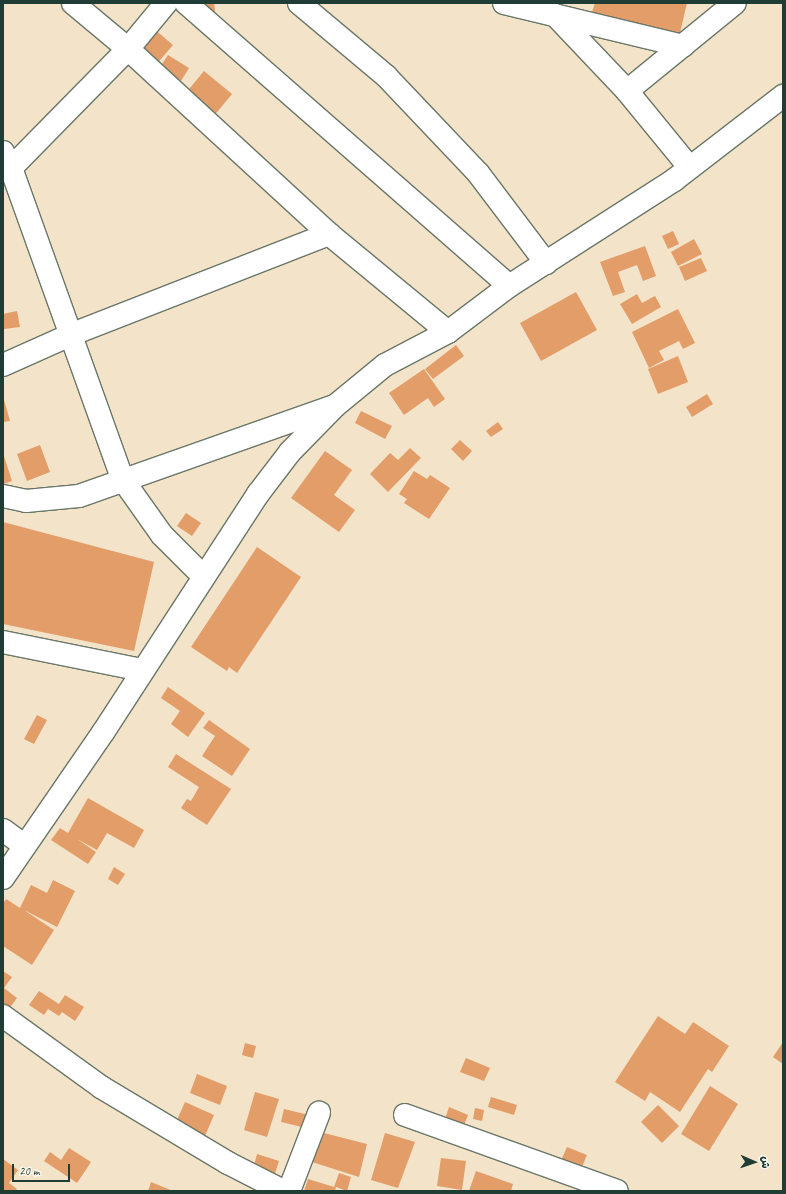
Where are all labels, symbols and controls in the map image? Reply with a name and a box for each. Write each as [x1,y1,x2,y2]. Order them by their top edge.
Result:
north arrow [734,1142,774,1182]
scale bar [14,1156,72,1182]
text: ش [759,1156,773,1169]
text: 20 m [19,1163,39,1179]

